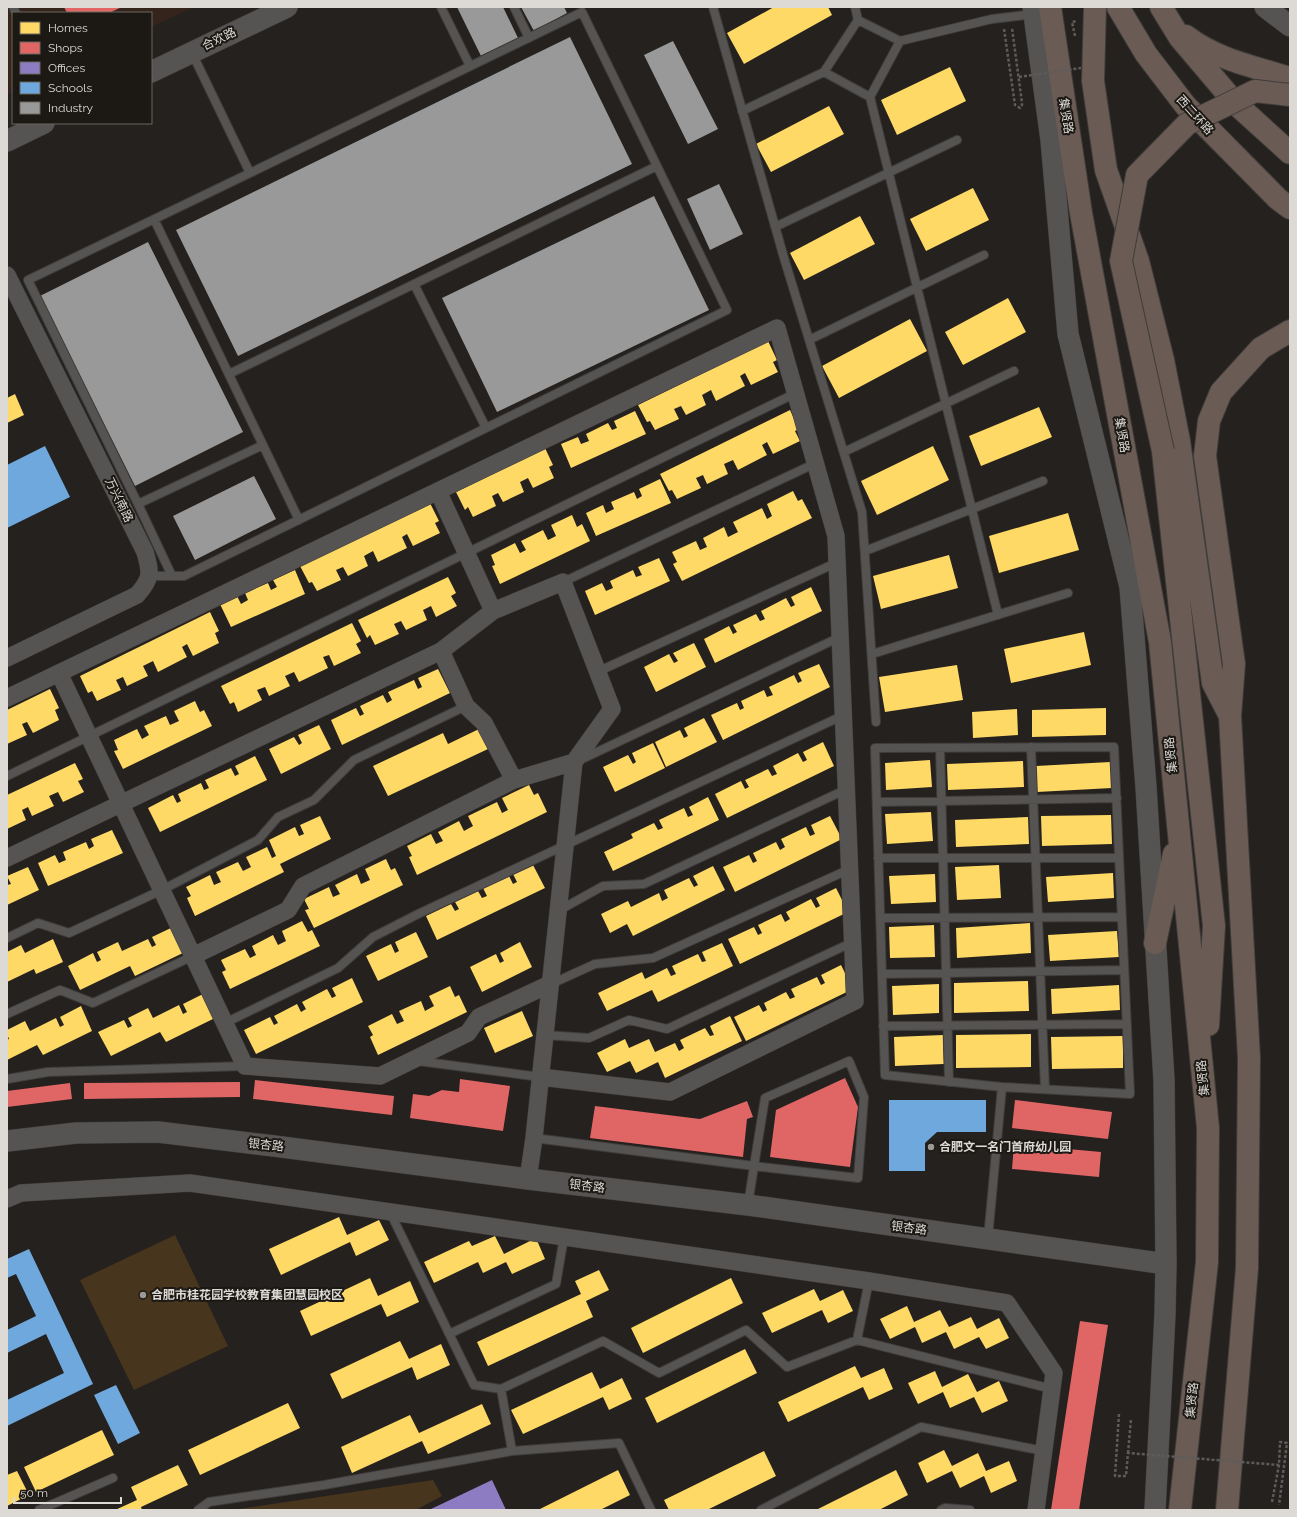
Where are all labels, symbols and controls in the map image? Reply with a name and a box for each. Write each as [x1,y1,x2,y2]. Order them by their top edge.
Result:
legend [12,12,152,124]
text: Homes [48,21,88,35]
street label: 合欢路 [200,25,238,53]
text: Shops [48,41,83,55]
text: Offices [48,61,85,75]
text: Schools [48,81,92,95]
street label: 西二环路 [1174,92,1216,138]
street label: 集贤路 [1056,97,1076,135]
text: Industry [48,101,94,115]
street label: 集贤路 [1112,416,1132,454]
street label: 万兴南路 [102,475,136,525]
street label: 集贤路 [1162,736,1180,774]
street label: 集贤路 [1194,1059,1212,1097]
street label: 银杏路 [247,1136,285,1154]
place label: 合肥文一名门首府幼儿园 [939,1140,1071,1154]
marker: 合肥文一名门首府幼儿园 [926,1142,936,1152]
street label: 银杏路 [568,1177,606,1195]
street label: 银杏路 [890,1219,928,1237]
place label: 合肥市桂花园学校教育集团慧园校区 [151,1288,343,1302]
marker: 合肥市桂花园学校教育集团慧园校区 [138,1290,148,1300]
street label: 集贤路 [1183,1381,1201,1419]
scale bar [14,1479,121,1505]
text: 50 m [20,1486,48,1500]

